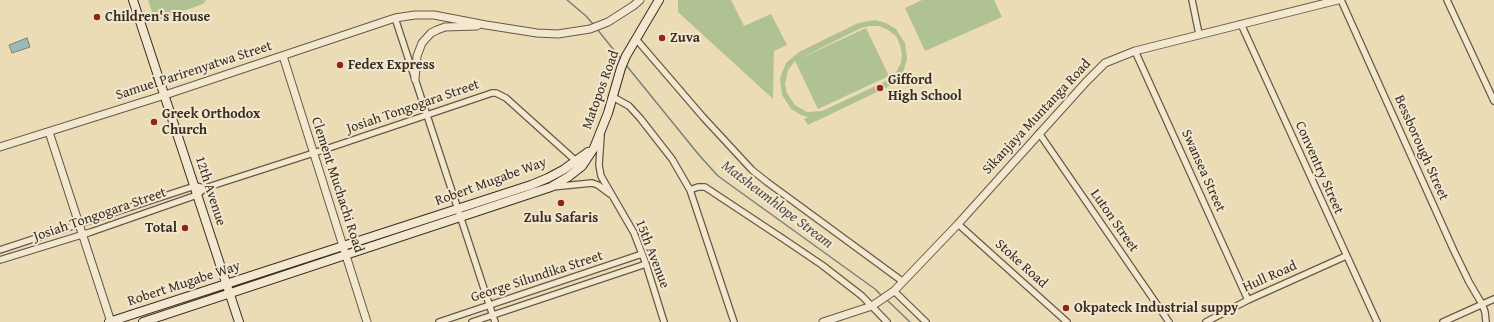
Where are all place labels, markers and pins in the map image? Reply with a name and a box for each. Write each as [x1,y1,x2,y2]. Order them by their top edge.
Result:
place label: Children's House [105,9,210,25]
marker: Children's House [92,12,102,22]
place label: Zuva [670,30,700,46]
marker: Zuva [657,33,667,43]
place label: Fedex Express [348,57,435,73]
marker: Fedex Express [335,60,345,70]
place label: Gifford High School [888,72,962,104]
marker: Gifford High School [875,83,885,93]
place label: Greek Orthodox Church [162,106,260,138]
marker: Greek Orthodox Church [149,117,159,127]
marker: Zulu Safaris [556,198,566,208]
place label: Zulu Safaris [524,210,598,226]
place label: Total [145,220,177,236]
marker: Total [180,223,190,233]
place label: Okpateck Industrial suppy [1074,300,1238,316]
marker: Okpateck Industrial suppy [1061,303,1071,313]

